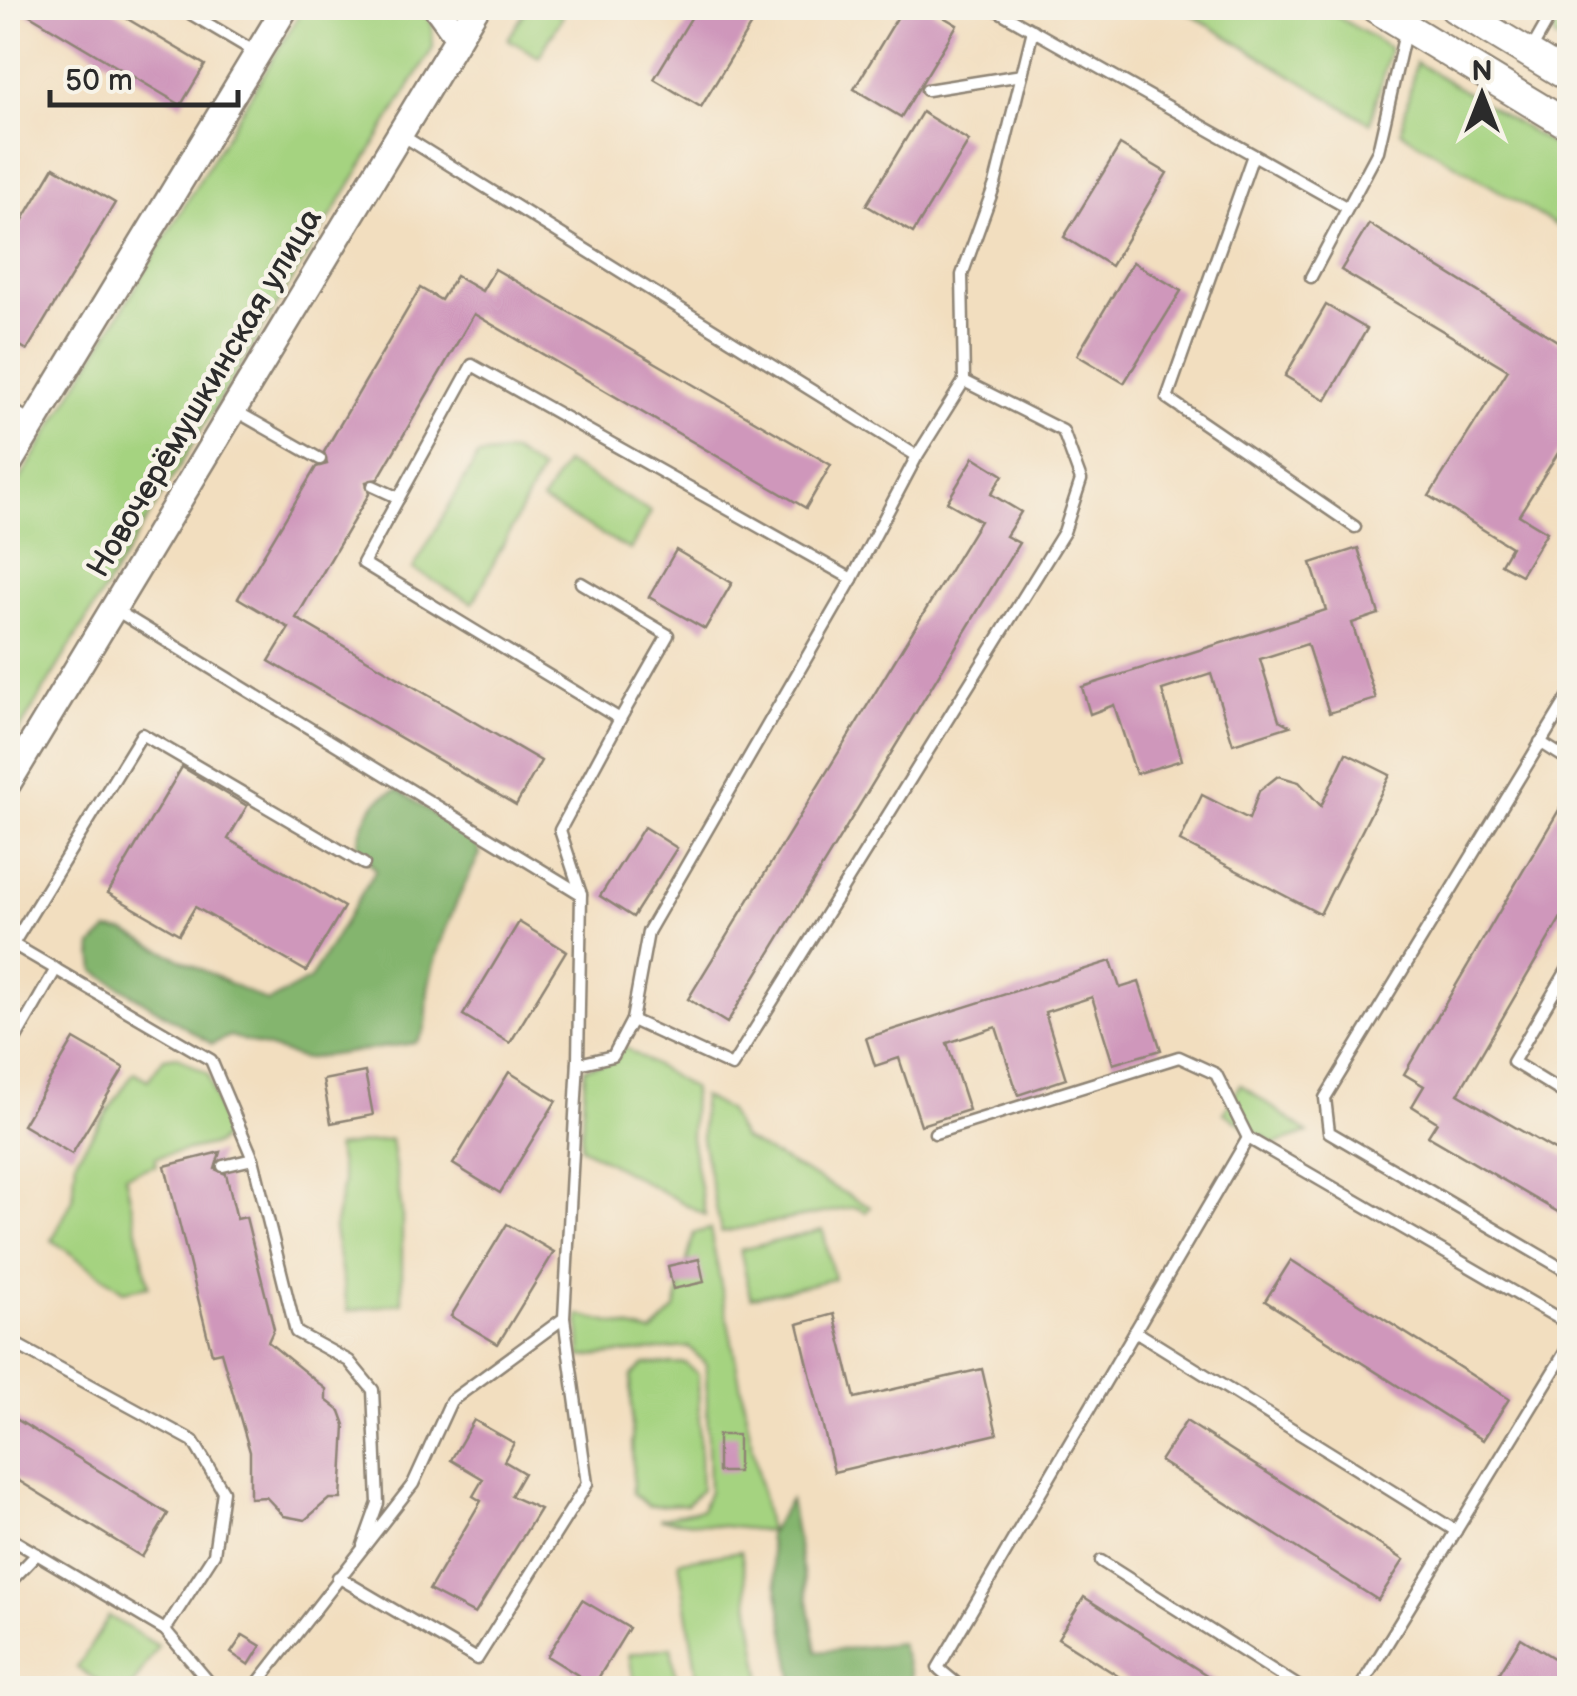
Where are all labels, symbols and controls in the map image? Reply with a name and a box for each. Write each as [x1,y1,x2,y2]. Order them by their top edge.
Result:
scale bar [50,45,238,107]
north arrow [1432,45,1532,145]
text: N [1471,55,1493,88]
text: 50 m [65,63,133,99]
street label: Новочерёмушкинская улица [79,201,331,585]

